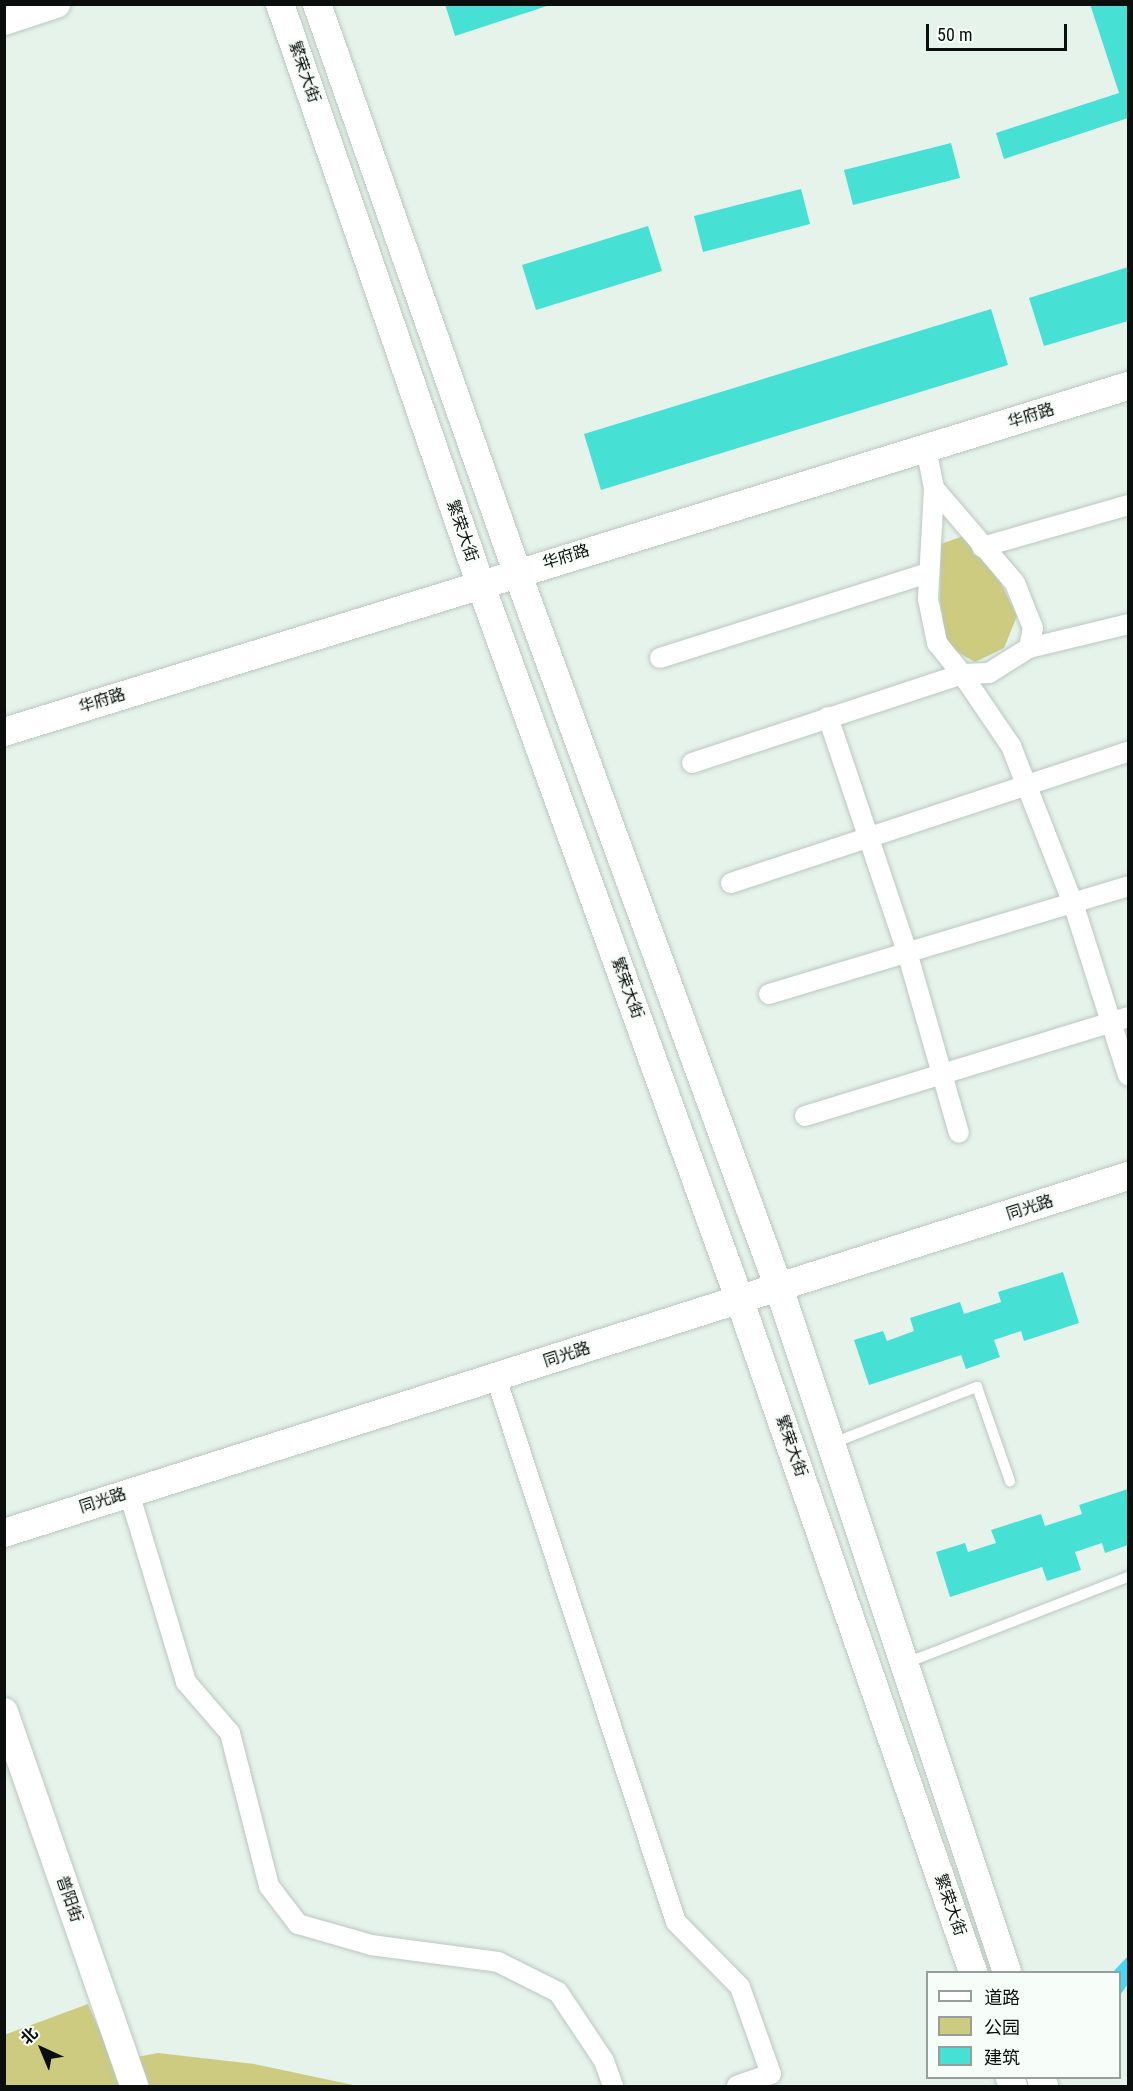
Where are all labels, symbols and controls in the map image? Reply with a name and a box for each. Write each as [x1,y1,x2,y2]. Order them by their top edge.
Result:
scale bar [929,12,1070,50]
text: 50 m [937,24,972,45]
street label: 繁荣大街 [285,39,323,105]
street label: 华府路 [1005,400,1057,432]
street label: 繁荣大街 [443,498,481,564]
street label: 华府路 [540,541,592,573]
street label: 华府路 [76,685,128,717]
street label: 繁荣大街 [607,955,647,1021]
street label: 同光路 [1004,1191,1056,1225]
street label: 同光路 [541,1338,593,1372]
street label: 繁荣大街 [772,1413,810,1479]
street label: 同光路 [77,1484,129,1518]
street label: 繁荣大街 [931,1872,969,1938]
street label: 普阳街 [52,1873,86,1925]
legend [926,1971,1121,2079]
text: 道路 [984,1987,1020,2008]
text: 公园 [984,2017,1020,2038]
north arrow [12,2019,72,2079]
text: 北 [17,2023,42,2048]
text: 建筑 [984,2047,1020,2068]

